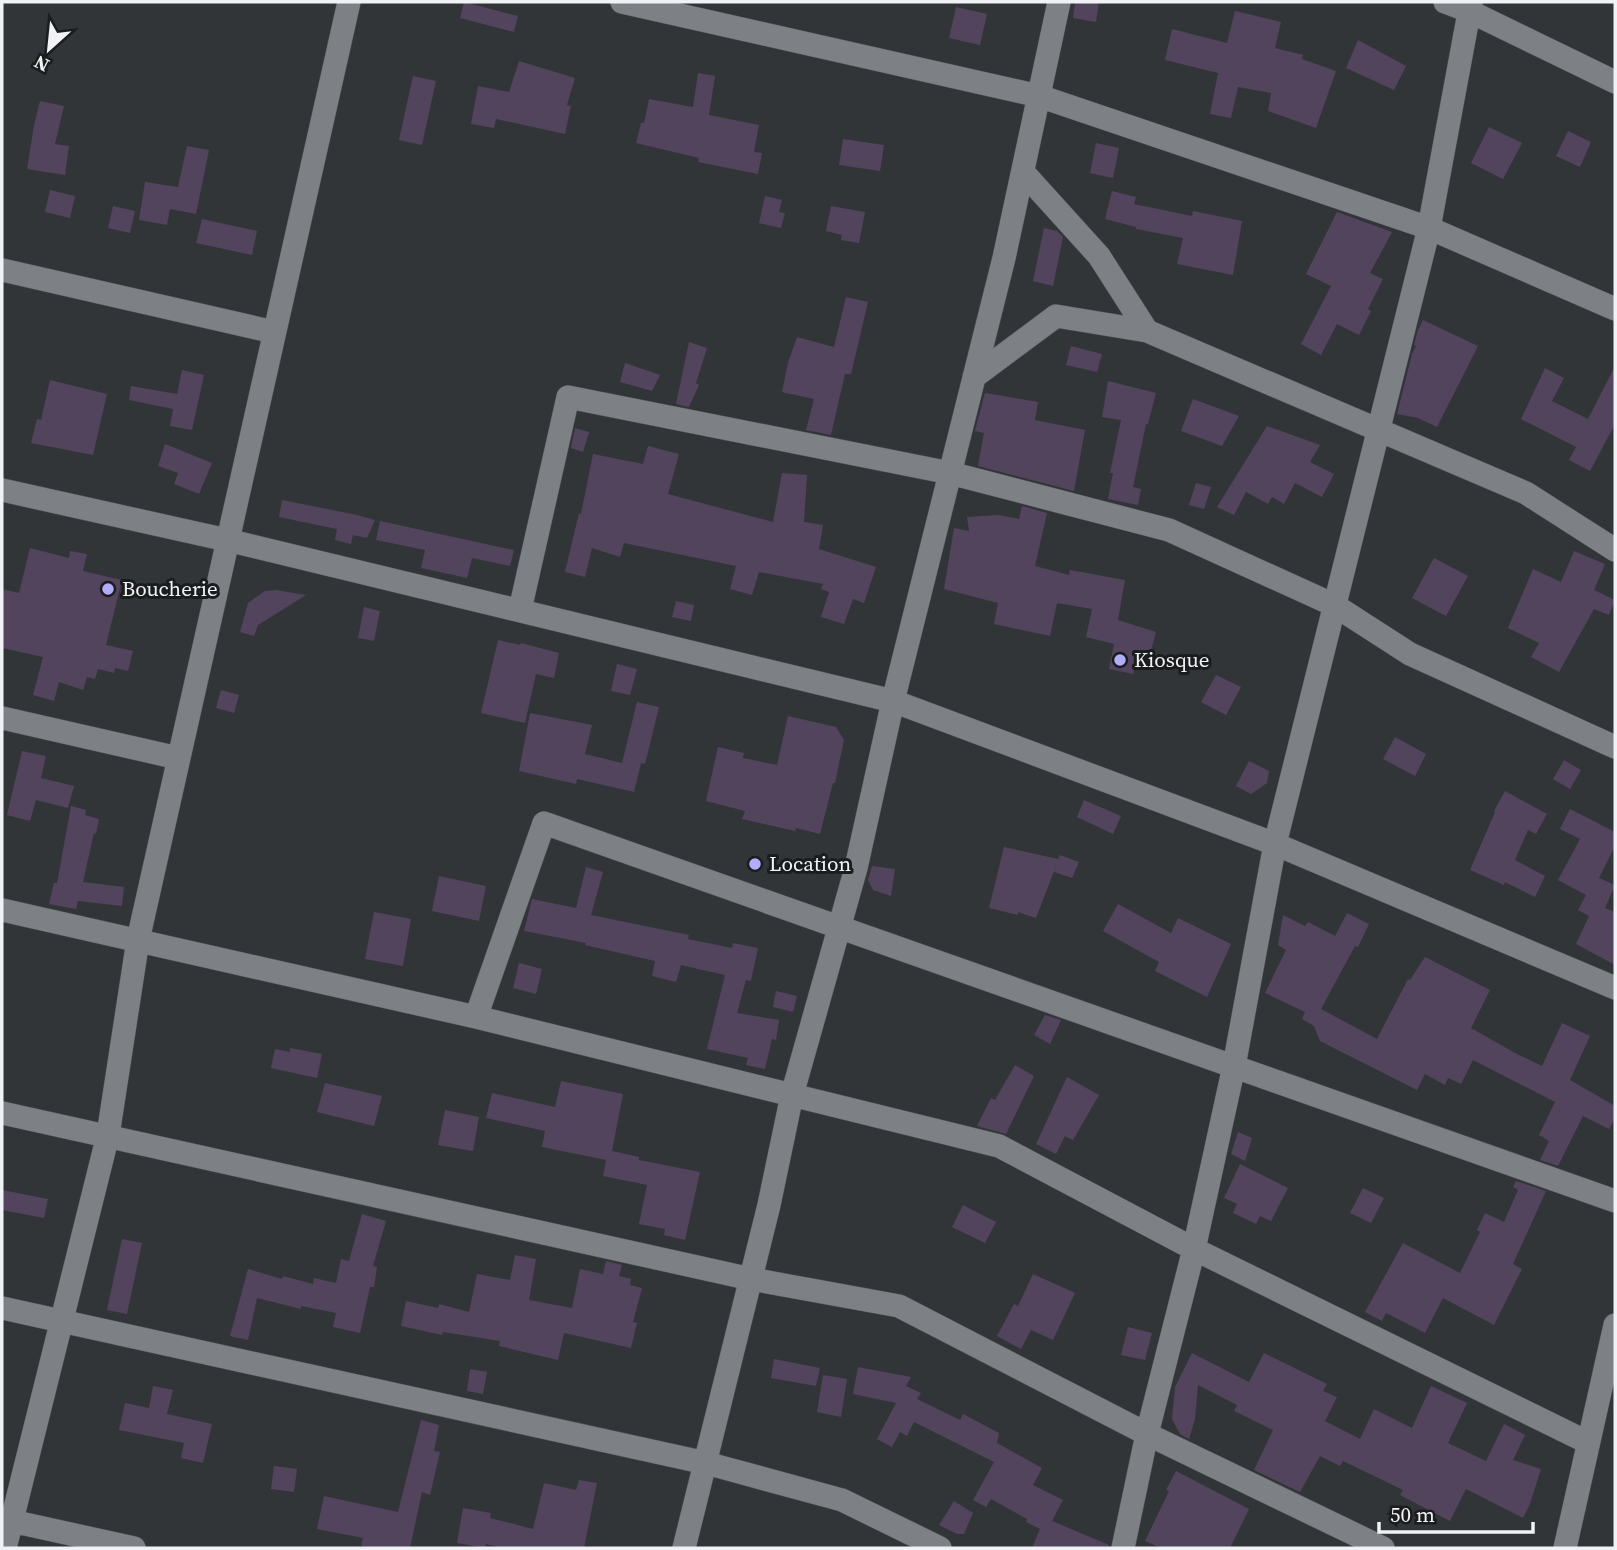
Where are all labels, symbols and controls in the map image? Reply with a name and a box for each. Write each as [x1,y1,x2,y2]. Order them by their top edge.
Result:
north arrow [14,14,84,84]
text: N [29,49,53,79]
place label: Boucherie [122,574,218,603]
marker: Boucherie [100,581,116,597]
place label: Kiosque [1134,645,1209,674]
marker: Kiosque [1112,652,1128,668]
place label: Location [769,849,852,878]
marker: Location [747,856,763,872]
scale bar [1379,1490,1533,1534]
text: 50 m [1390,1500,1435,1529]

